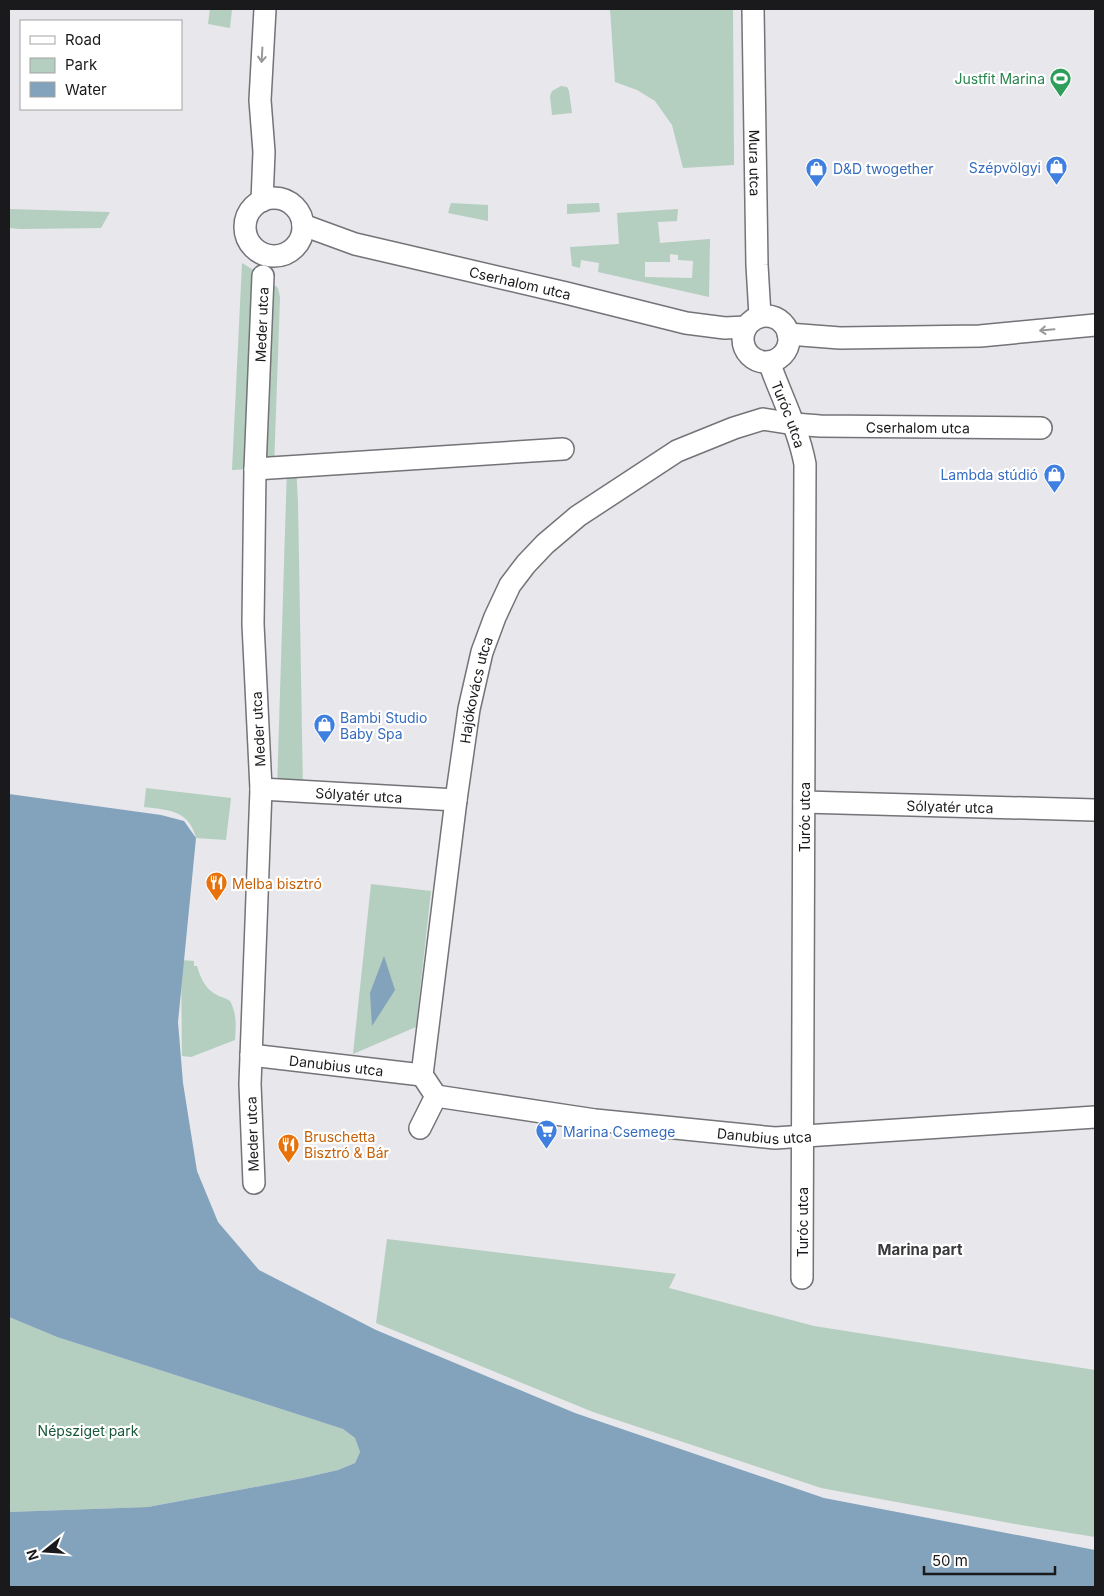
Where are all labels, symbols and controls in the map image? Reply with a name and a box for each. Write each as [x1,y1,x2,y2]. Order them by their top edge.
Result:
legend [20,20,182,110]
text: Road [65,30,101,49]
one-way arrow [258,46,267,62]
text: Park [65,55,98,74]
sports icon: Justfit Marina [1049,66,1073,97]
place label: Justfit Marina [954,70,1045,87]
text: Water [65,80,107,99]
street label: Mura utca [746,129,764,197]
shop icon: Szépvölgyi [1045,155,1069,186]
shop icon: D&D twogether [805,156,829,187]
place label: Szépvölgyi [969,159,1041,176]
place label: D&D twogether [833,160,934,177]
street label: Cserhalom utca [468,262,573,302]
street label: Meder utca [251,287,271,363]
one-way arrow [1039,325,1055,334]
street label: Turóc utca [768,378,809,450]
street label: Cserhalom utca [866,418,970,436]
shop icon: Lambda stúdió [1042,462,1066,493]
place label: Lambda stúdió [940,466,1038,483]
street label: Hajókovács utca [456,634,496,745]
street label: Meder utca [248,691,268,767]
place label: Bambi Studio Baby Spa [340,709,427,742]
shop icon: Bambi Studio Baby Spa [312,713,336,744]
street label: Turóc utca [796,782,813,852]
street label: Sólyatér utca [315,784,403,805]
street label: Sólyatér utca [906,796,994,816]
restaurant icon: Melba bisztró [204,871,228,902]
place label: Melba bisztró [232,875,322,892]
street label: Danubius utca [288,1051,385,1079]
street label: Meder utca [242,1096,262,1172]
supermarket icon: Marina Csemege [535,1119,559,1150]
place label: Marina Csemege [563,1123,675,1140]
street label: Danubius utca [716,1124,812,1147]
place label: Bruschetta Bisztró & Bár [304,1128,389,1161]
restaurant icon: Bruschetta Bisztró & Bár [276,1132,300,1163]
street label: Turóc utca [794,1187,811,1257]
district label: Marina part [878,1240,963,1259]
park label: Népsziget park [38,1422,139,1439]
north arrow [20,1526,70,1576]
scale bar [924,1544,1055,1576]
text: N [22,1547,42,1563]
text: 50 m [932,1551,968,1570]

